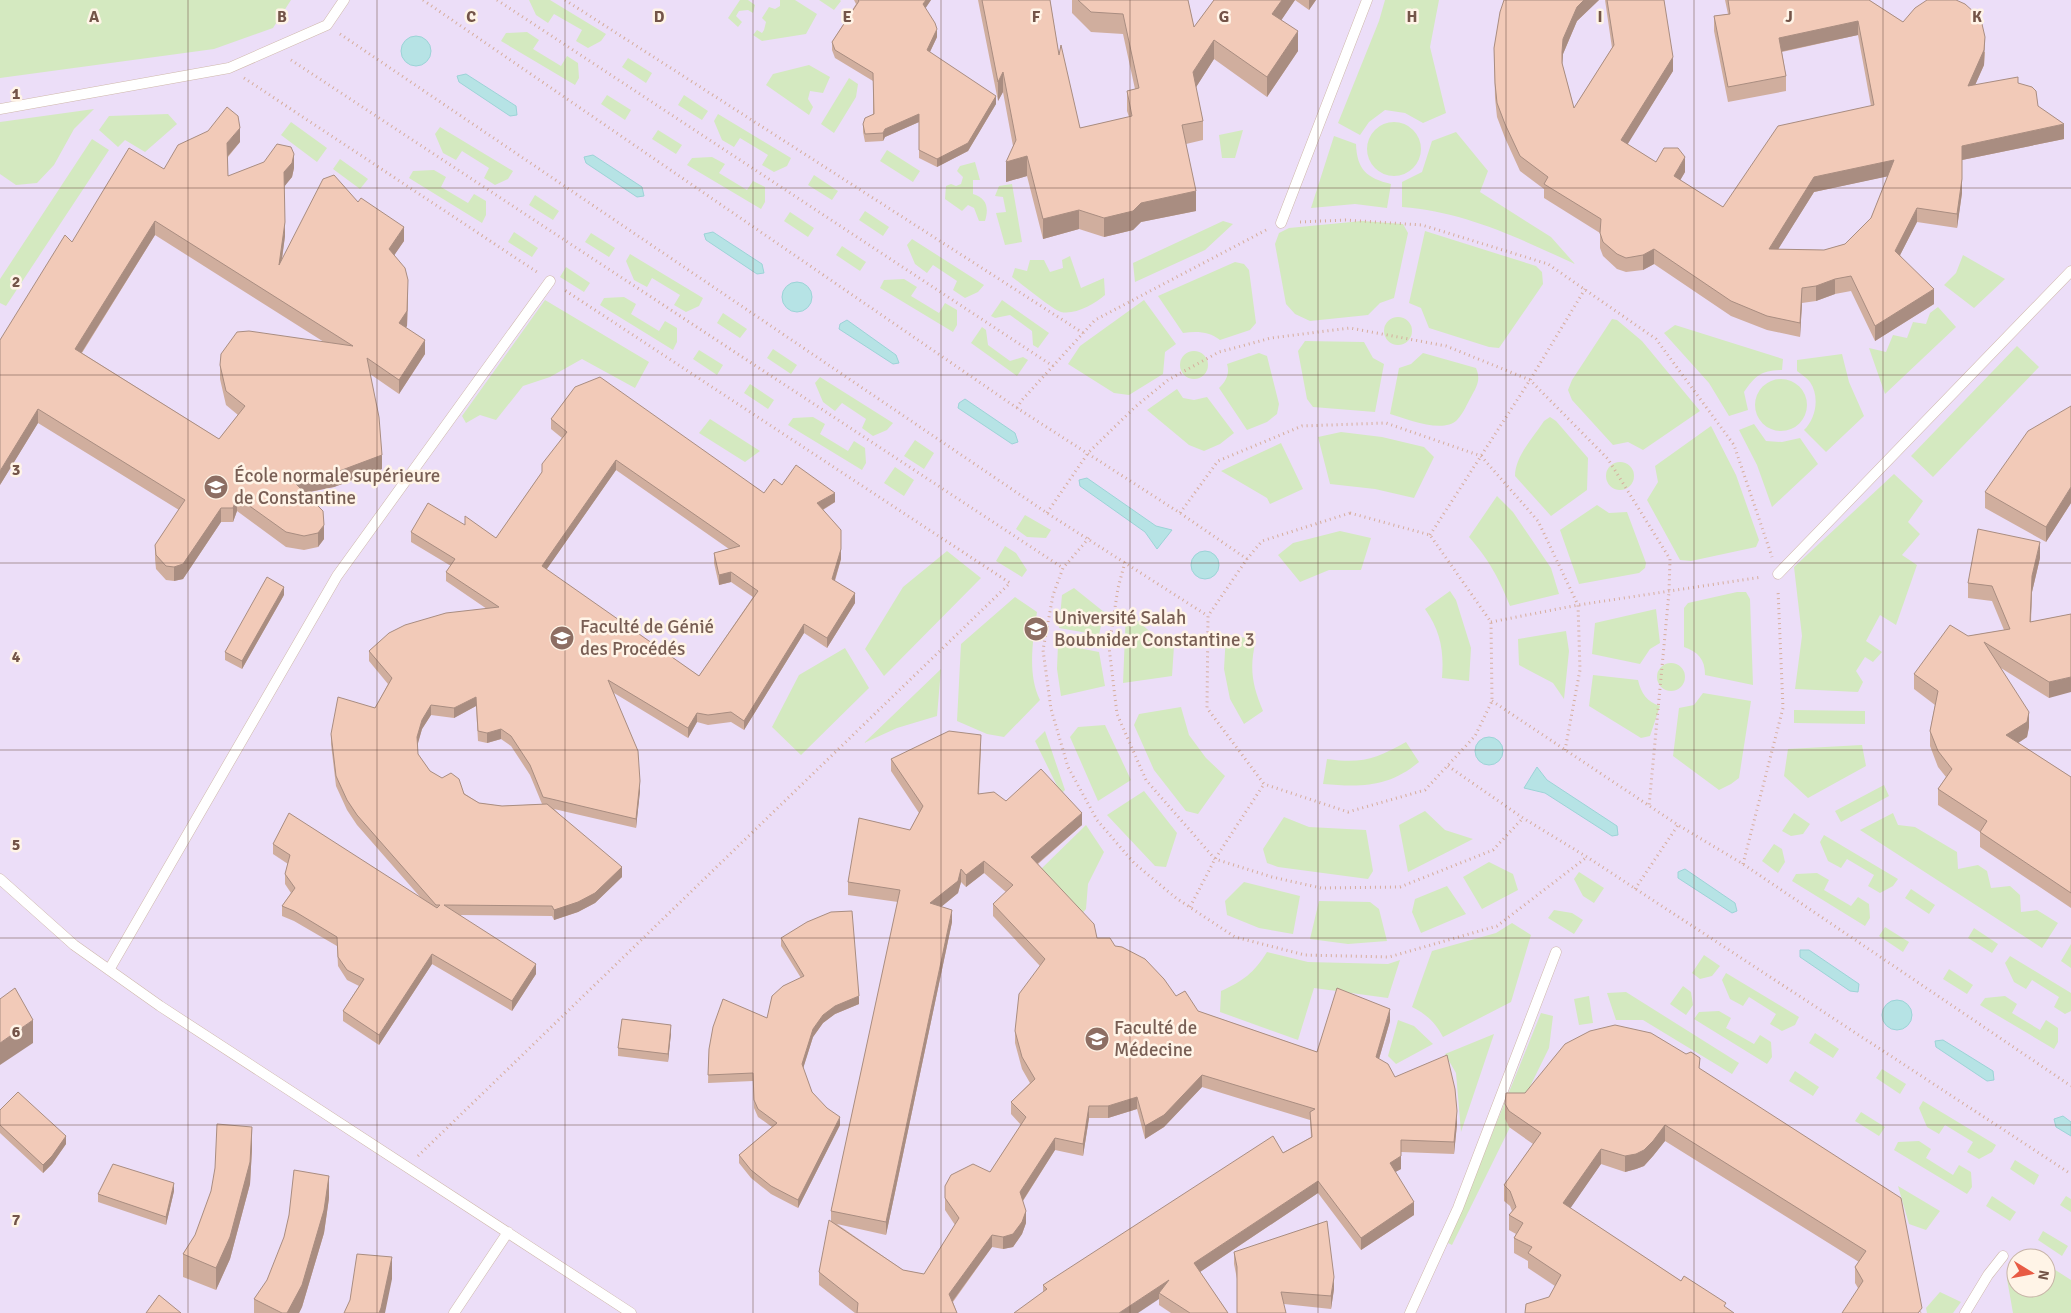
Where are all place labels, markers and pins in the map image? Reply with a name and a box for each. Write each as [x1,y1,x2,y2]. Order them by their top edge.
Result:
place label: École normale supérieure de Constantine [234,464,440,510]
school or university icon: École normale supérieure de Constantine [203,474,229,500]
place label: Université Salah Boubnider Constantine 3 [1054,606,1255,652]
place label: Faculté de Génié des Procédés [580,615,714,661]
school or university icon: Université Salah Boubnider Constantine 3 [1023,616,1049,642]
school or university icon: Faculté de Génié des Procédés [549,625,575,651]
place label: Faculté de Médecine [1114,1016,1197,1062]
school or university icon: Faculté de Médecine [1084,1026,1110,1052]

